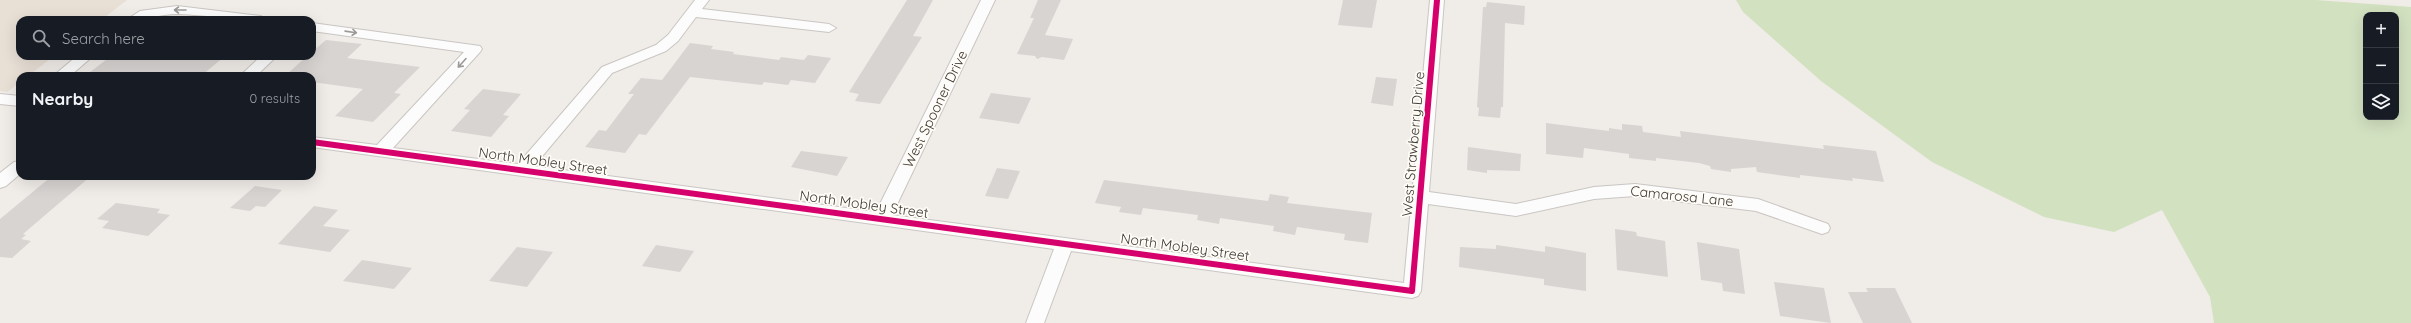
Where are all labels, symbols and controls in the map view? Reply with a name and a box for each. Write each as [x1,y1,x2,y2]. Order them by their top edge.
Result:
one-way arrow [174,6,187,14]
map controls [2363,12,2399,120]
button: + [2363,12,2399,48]
search box [16,16,316,60]
icon: search [30,27,52,49]
one-way arrow [344,28,357,36]
text: Search here [62,29,145,48]
street label: West Spooner Drive [899,47,971,171]
button: − [2363,48,2399,84]
one-way arrow [457,58,467,68]
street label: West Strawberry Drive [1398,71,1428,217]
button: layers [2363,84,2399,120]
text: Nearby [32,88,93,109]
text: 0 results [249,90,300,106]
street label: North Mobley Street [477,143,609,179]
street label: Camarosa Lane [1630,182,1734,210]
street label: North Mobley Street [798,186,930,222]
street label: North Mobley Street [1119,229,1251,265]

